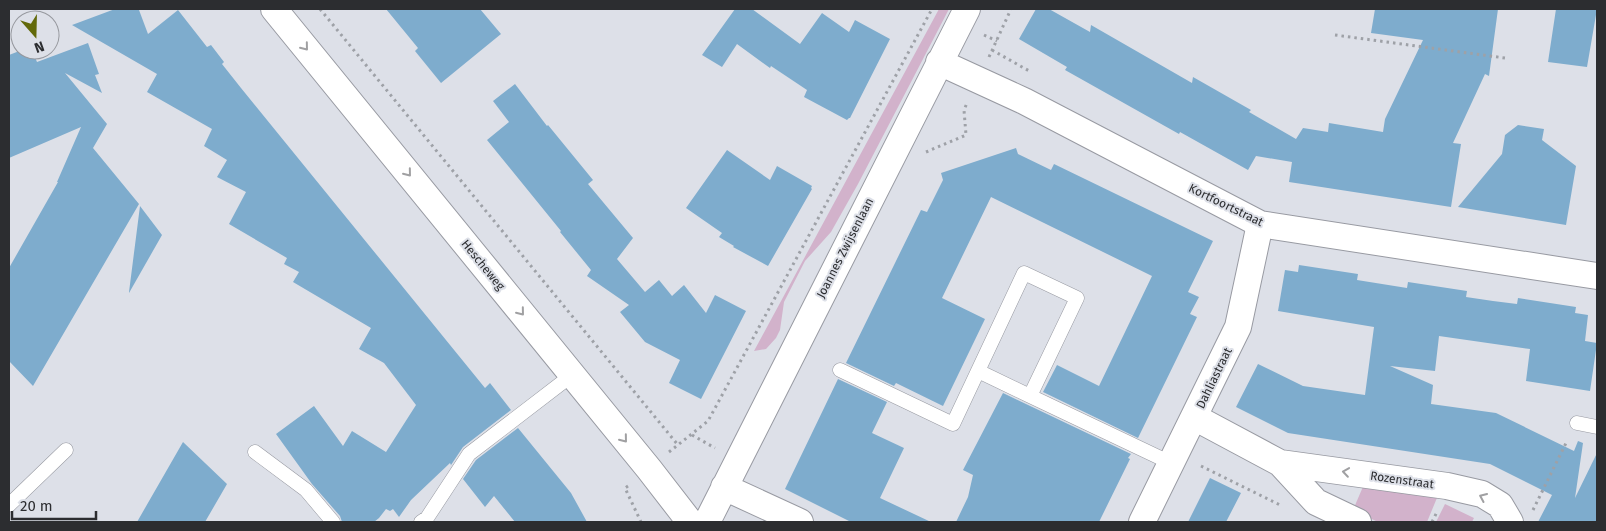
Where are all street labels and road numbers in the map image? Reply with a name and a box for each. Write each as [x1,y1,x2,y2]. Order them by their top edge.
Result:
street label: Kortfoortstraat [1186,181,1266,229]
street label: Joannes Zwijsenlaan [814,196,876,300]
street label: Hescheweg [458,237,508,294]
street label: Dahliastraat [1193,345,1235,411]
street label: Rozenstraat [1369,469,1435,491]

